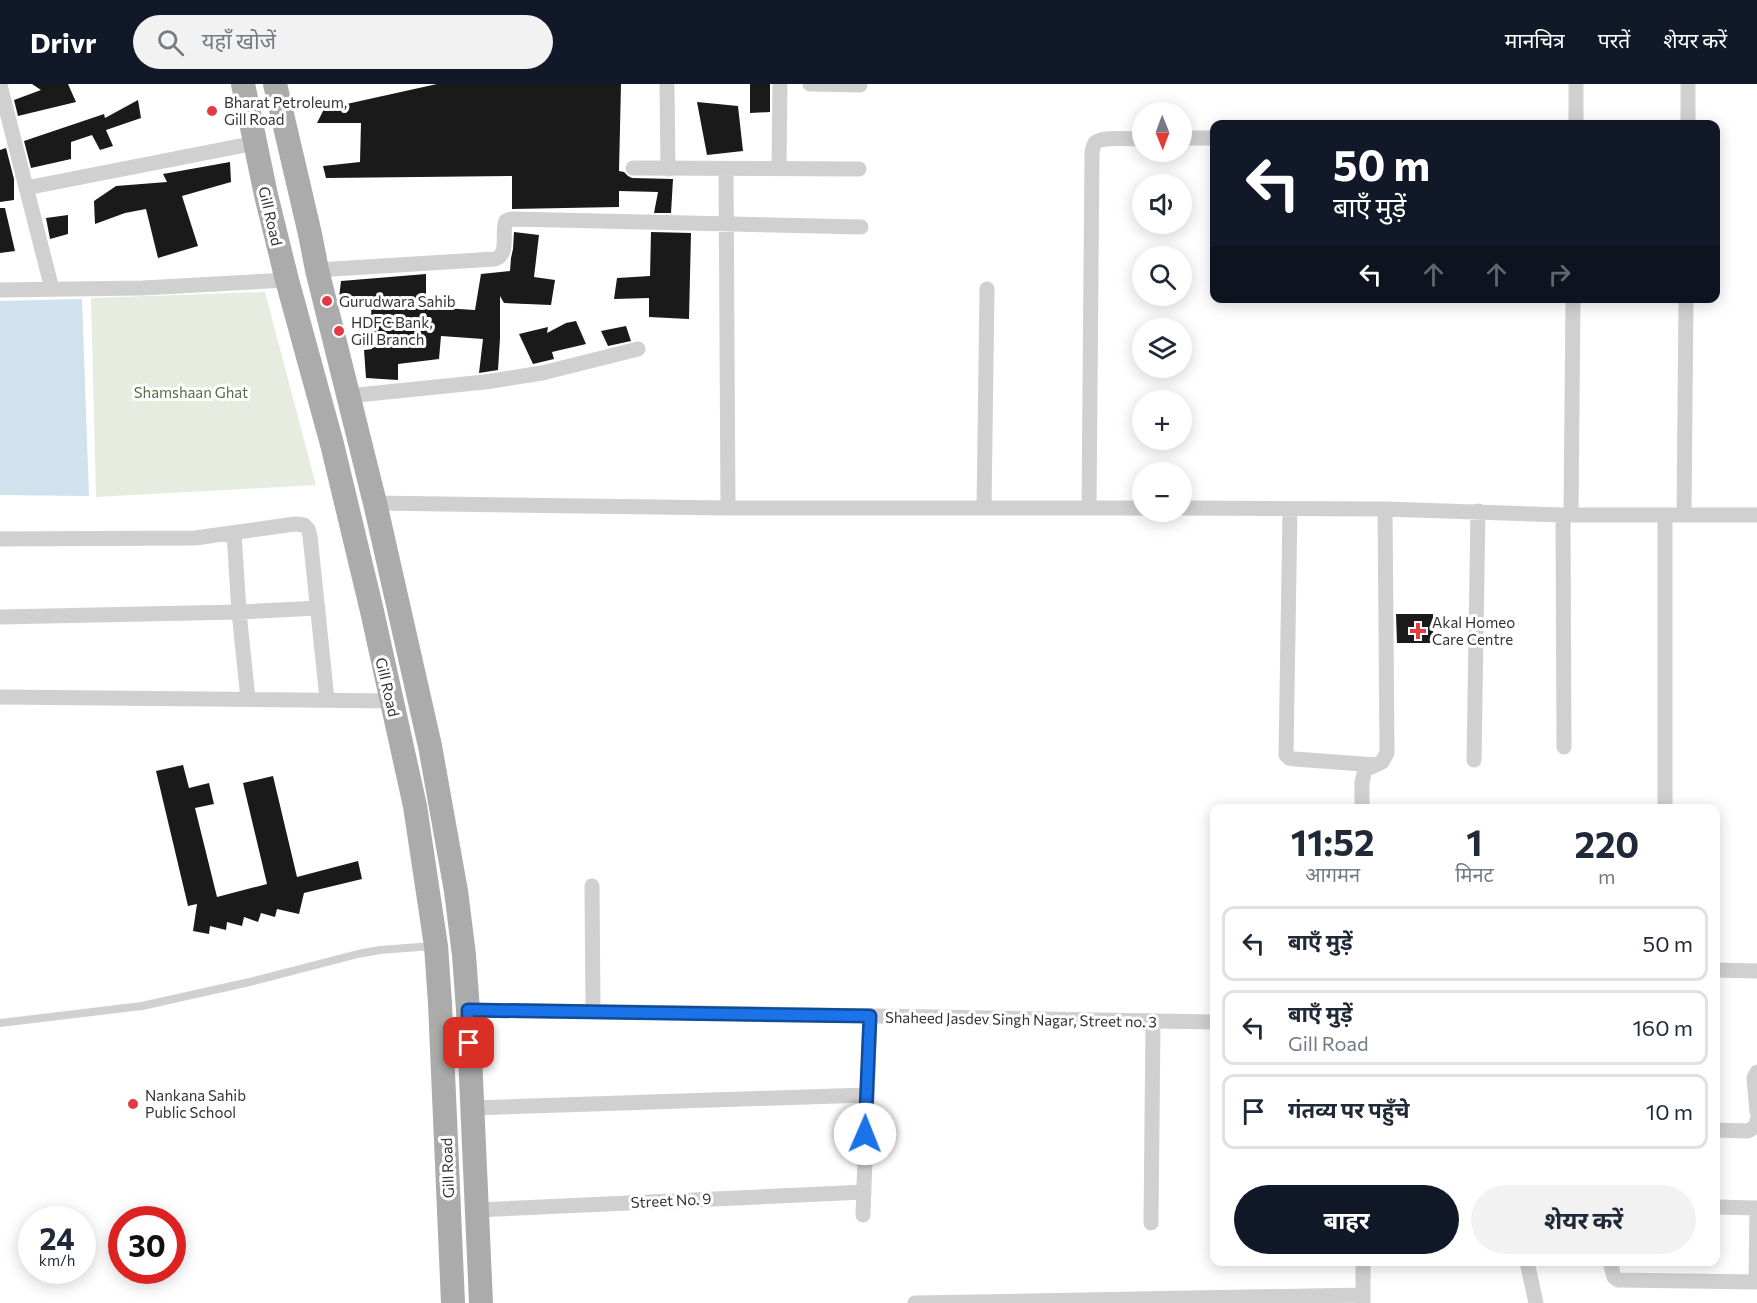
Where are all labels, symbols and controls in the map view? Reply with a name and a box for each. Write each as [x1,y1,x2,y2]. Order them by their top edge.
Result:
search box [133,15,553,69]
text: Drivr [30,25,97,59]
icon: search [154,26,187,59]
text: यहाँ खोजें [202,27,276,54]
text: मानचित्र [1505,27,1565,52]
text: परतें [1598,27,1630,52]
text: शेयर करें [1663,27,1727,52]
place label: Bharat Petroleum, Gill Road [224,93,347,128]
north arrow [1132,102,1192,162]
map controls [1132,102,1192,522]
marker: Bharat Petroleum, Gill Road [205,104,219,118]
text: 50 m [1333,138,1430,190]
icon: left [1234,144,1312,222]
button: sound [1132,174,1192,234]
street label: Gill Road [255,185,287,247]
text: बाएँ मुड़ें [1333,190,1406,223]
button: search [1132,246,1192,306]
icon: left [1354,258,1387,291]
icon: ahead [1417,258,1450,291]
icon: ahead [1480,258,1513,291]
icon: right [1543,258,1576,291]
place label: Gurudwara Sahib [339,292,456,310]
marker: Gurudwara Sahib [320,294,334,308]
place label: HDFC Bank, Gill Branch [351,313,433,348]
button: layers [1132,318,1192,378]
marker: HDFC Bank, Gill Branch [332,324,346,338]
park label: Shamshaan Ghat [134,383,248,401]
button: + [1132,390,1192,450]
button: − [1132,462,1192,522]
place label: Akal Homeo Care Centre [1432,613,1515,648]
marker: Akal Homeo Care Centre [1409,622,1427,640]
street label: Gill Road [372,656,404,718]
text: 11:52 [1291,819,1374,863]
text: 1 [1466,819,1483,863]
text: 220 [1574,821,1639,865]
text: आगमन [1305,862,1360,886]
text: मिनट [1455,862,1494,886]
text: m [1598,864,1616,888]
icon: left [1237,927,1270,960]
text: बाएँ मुड़ें [1288,928,1353,955]
text: 50 m [1643,930,1693,957]
text: बाएँ मुड़ें [1288,1000,1353,1027]
street label: Shaheed Jasdev Singh Nagar, Street no. 3 [885,1008,1157,1030]
icon: left [1237,1011,1270,1044]
text: 160 m [1632,1014,1693,1041]
pin [443,1017,494,1068]
icon: arrive [452,1026,485,1059]
text: Gill Road [1288,1031,1369,1055]
place label: Nankana Sahib Public School [145,1086,246,1121]
icon: arrive [1237,1095,1270,1128]
text: गंतव्य पर पहुँचे [1288,1096,1410,1123]
marker: Nankana Sahib Public School [126,1097,140,1111]
text: 10 m [1646,1098,1693,1125]
position arrow [833,1102,897,1166]
street label: Gill Road [437,1138,457,1198]
button: बाहर [1234,1185,1459,1254]
button: शेयर करें [1471,1185,1696,1254]
street label: Street No. 9 [630,1189,712,1211]
speed limit sign: 30 [108,1206,186,1284]
text: 24 [39,1219,75,1256]
text: km/h [39,1251,75,1269]

